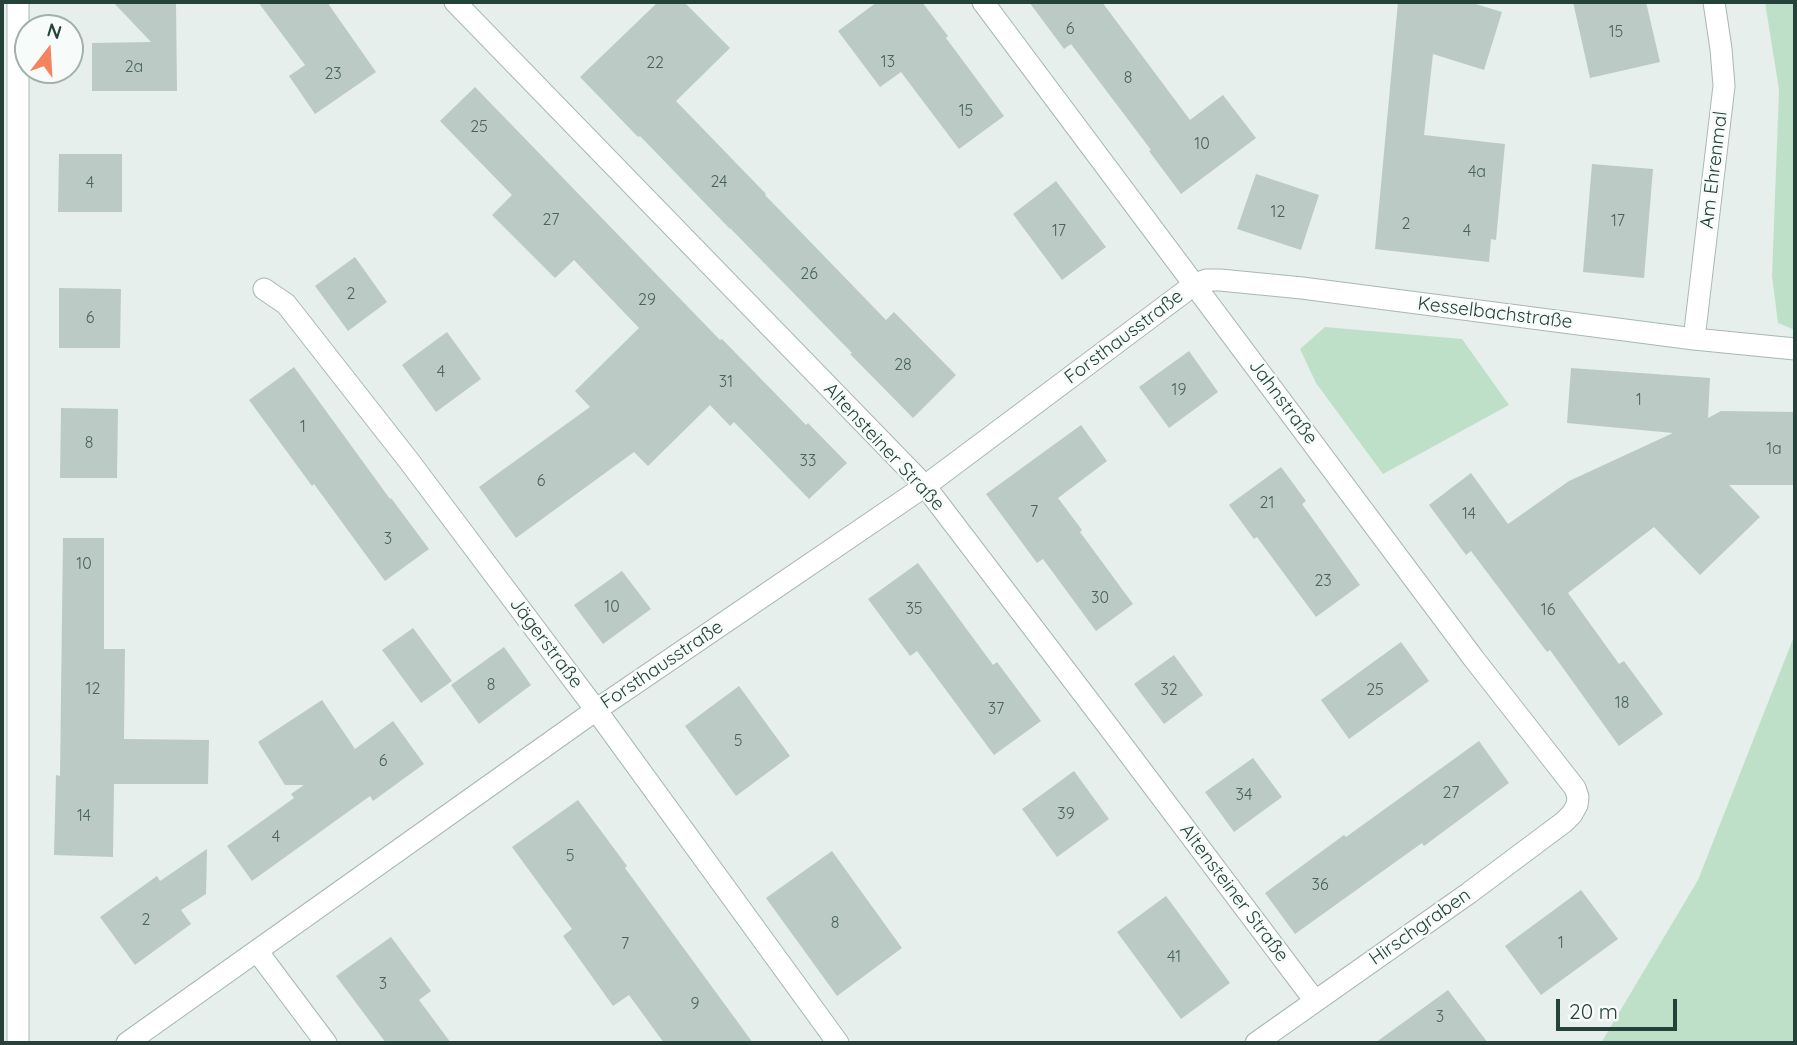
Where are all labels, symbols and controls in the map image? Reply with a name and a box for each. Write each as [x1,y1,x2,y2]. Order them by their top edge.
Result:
north arrow [14,14,84,84]
text: N [44,17,65,44]
house number: 6 [1066,19,1074,39]
house number: 15 [1609,22,1623,42]
house number: 13 [881,52,895,72]
house number: 22 [646,53,664,73]
house number: 2a [125,57,143,77]
house number: 23 [324,64,342,84]
house number: 8 [1124,68,1132,88]
house number: 15 [959,101,973,121]
street label: Am Ehrenmal [1695,110,1733,230]
house number: 25 [470,117,488,137]
house number: 10 [1194,134,1210,154]
house number: 4a [1468,162,1486,182]
house number: 24 [710,172,728,192]
house number: 4 [86,173,94,193]
house number: 12 [1271,202,1285,222]
house number: 27 [543,210,559,230]
house number: 17 [1611,211,1625,231]
house number: 2 [1402,214,1410,234]
house number: 17 [1052,221,1066,241]
house number: 4 [1463,221,1471,241]
house number: 26 [800,264,818,284]
house number: 2 [347,284,355,304]
street label: Forsthausstraße [1060,285,1188,389]
house number: 29 [638,290,656,310]
street label: Kesselbachstraße [1416,292,1574,334]
house number: 6 [86,308,94,328]
house number: 28 [894,355,912,375]
street label: Jahnstraße [1244,355,1322,449]
house number: 4 [437,362,445,382]
house number: 31 [719,372,733,392]
street label: Altensteiner Straße [819,378,949,516]
house number: 19 [1172,380,1186,400]
house number: 1 [1636,390,1642,410]
house number: 1 [300,417,306,437]
house number: 8 [85,433,93,453]
house number: 1a [1766,439,1782,459]
house number: 33 [800,451,816,471]
house number: 6 [537,471,545,491]
house number: 21 [1260,493,1274,513]
house number: 7 [1030,502,1038,522]
house number: 14 [1462,504,1476,524]
house number: 3 [384,529,392,549]
house number: 10 [76,554,92,574]
house number: 23 [1314,571,1332,591]
house number: 30 [1091,588,1109,608]
street label: Jägerstraße [504,593,588,693]
house number: 10 [604,597,620,617]
house number: 35 [905,599,923,619]
house number: 16 [1541,600,1555,620]
street label: Forsthausstraße [596,616,728,714]
house number: 8 [487,675,495,695]
house number: 12 [86,679,100,699]
house number: 32 [1160,680,1178,700]
house number: 25 [1366,680,1384,700]
house number: 18 [1615,693,1629,713]
house number: 37 [988,699,1004,719]
house number: 5 [734,731,742,751]
house number: 6 [379,751,387,771]
house number: 27 [1443,783,1459,803]
house number: 34 [1236,785,1252,805]
house number: 39 [1057,804,1075,824]
house number: 14 [77,806,91,826]
street label: Altensteiner Straße [1175,819,1293,967]
house number: 4 [272,827,280,847]
house number: 5 [566,846,574,866]
house number: 36 [1312,875,1328,895]
street label: Hirschgraben [1365,884,1475,970]
house number: 2 [142,910,150,930]
house number: 8 [831,913,839,933]
house number: 1 [1558,933,1564,953]
house number: 7 [621,934,629,954]
house number: 41 [1167,947,1181,967]
house number: 3 [379,974,387,994]
scale bar [1559,986,1680,1030]
house number: 9 [691,994,699,1014]
text: 20 m [1569,998,1618,1024]
house number: 3 [1436,1007,1444,1027]

